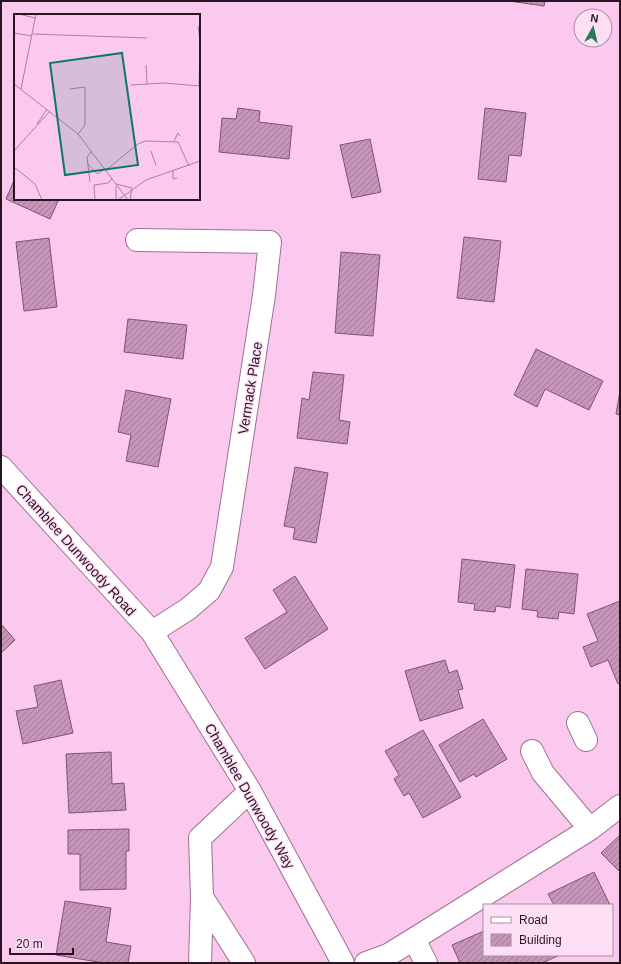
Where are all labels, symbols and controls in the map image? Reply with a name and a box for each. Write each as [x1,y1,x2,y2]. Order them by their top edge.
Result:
north arrow [573,8,613,48]
text: N [590,12,599,25]
inset map [14,14,200,200]
street label: Vermack Place [235,340,265,435]
street label: Chamblee Dunwoody Road [13,481,139,619]
street label: Chamblee Dunwoody Way [202,720,298,872]
legend [483,904,613,956]
text: Road [519,913,548,927]
scale bar [10,930,73,956]
text: Building [519,933,562,947]
text: 20 m [16,937,43,951]

